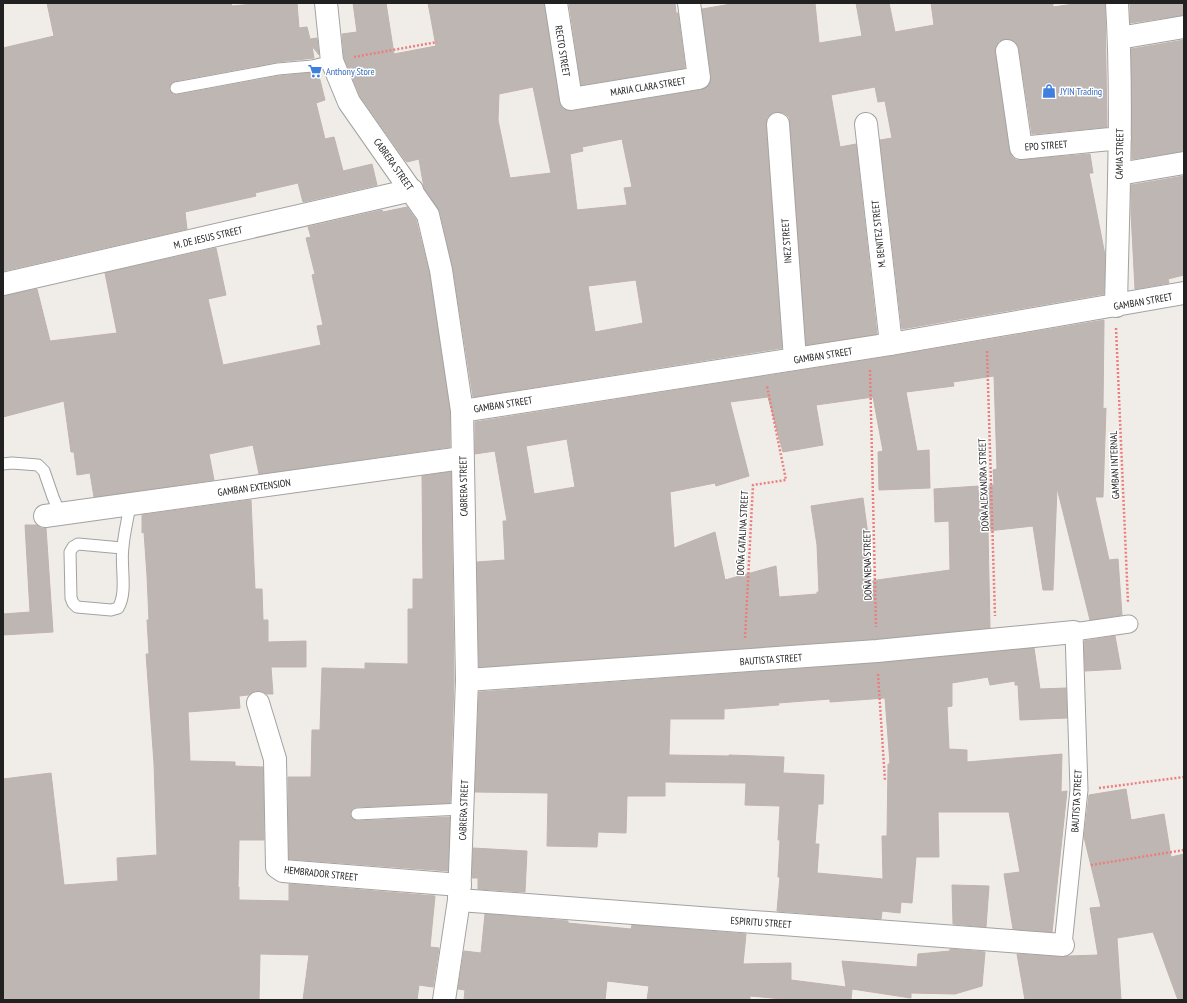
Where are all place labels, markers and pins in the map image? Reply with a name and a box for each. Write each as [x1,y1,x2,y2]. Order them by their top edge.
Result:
supermarket icon: Anthony Store [307,63,323,79]
place label: Anthony Store [326,65,375,78]
shop icon: JYIN Trading [1041,83,1057,99]
place label: JYIN Trading [1059,85,1102,98]

